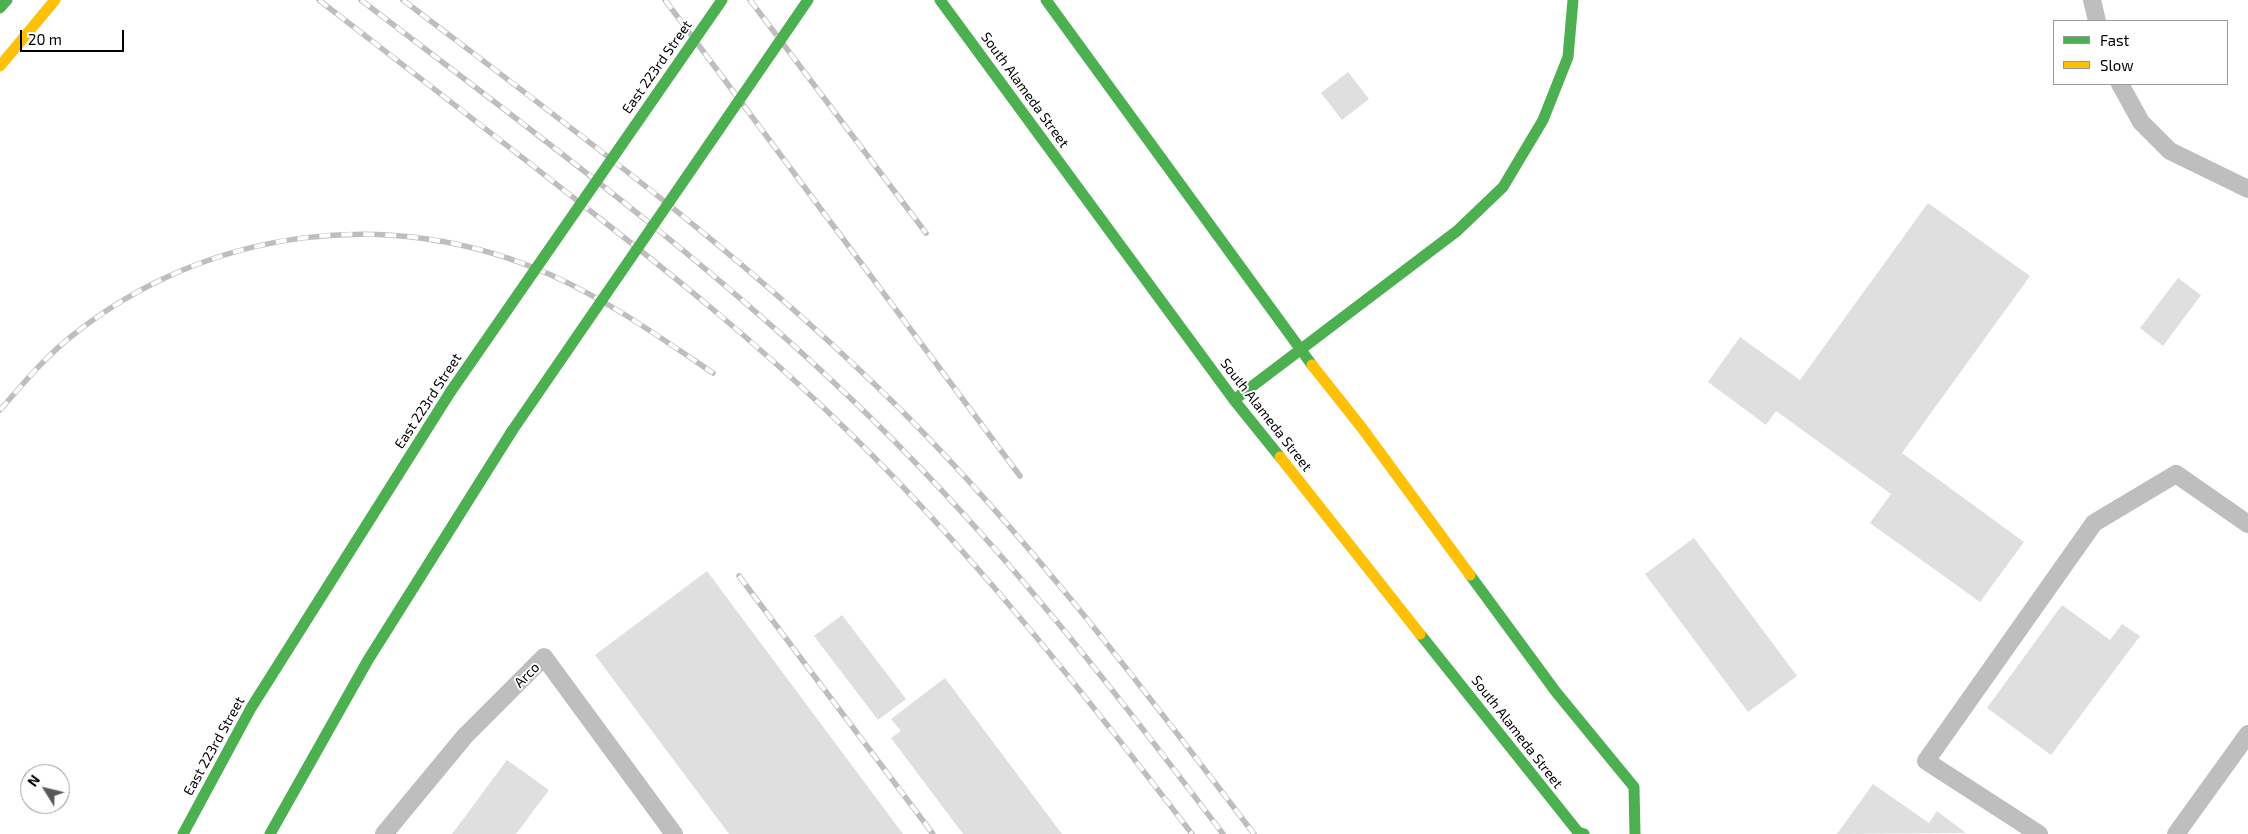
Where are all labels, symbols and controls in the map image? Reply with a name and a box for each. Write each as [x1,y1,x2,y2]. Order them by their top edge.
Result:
street label: East 223rd Street [619,17,695,117]
scale bar [22,20,126,52]
legend [2053,20,2228,85]
street label: South Alameda Street [978,29,1072,151]
text: 20 m [28,30,62,48]
text: Fast [2100,31,2129,49]
text: Slow [2100,56,2134,74]
street label: East 223rd Street [391,350,465,452]
street label: South Alameda Street [1217,355,1315,475]
street label: Arco [511,659,543,691]
street label: South Alameda Street [1468,672,1566,792]
street label: East 223rd Street [180,694,248,798]
north arrow [20,764,70,814]
text: N [23,771,43,790]

